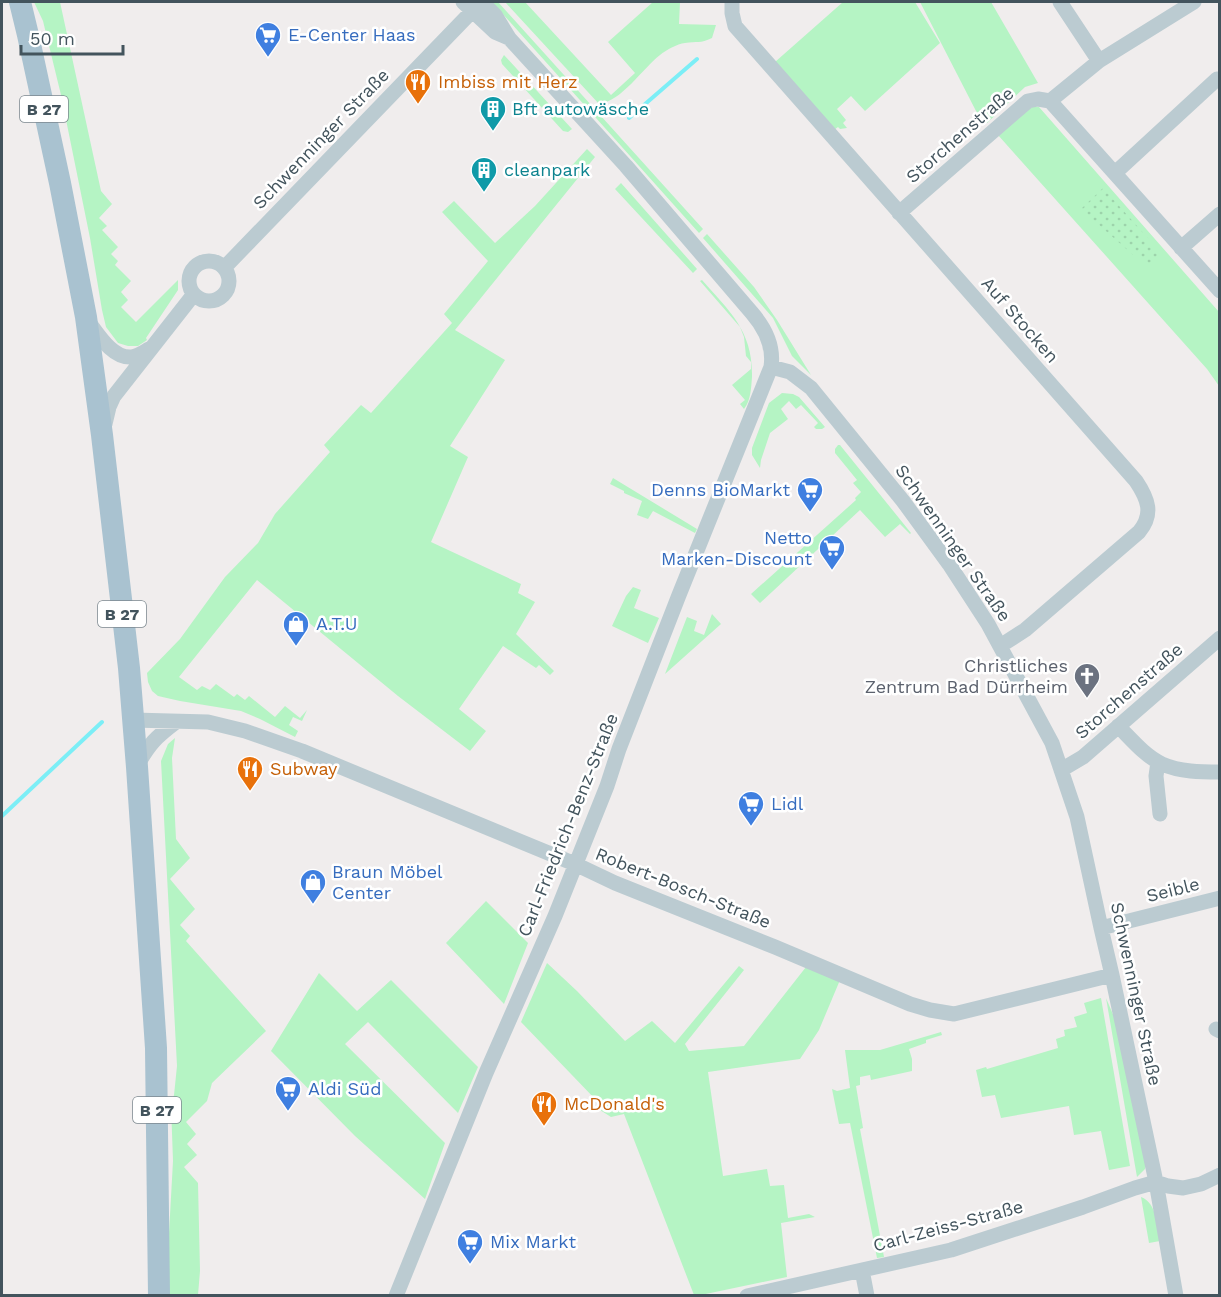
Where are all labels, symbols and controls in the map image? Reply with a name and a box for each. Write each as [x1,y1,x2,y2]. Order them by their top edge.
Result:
scale bar [21,18,123,56]
supermarket icon: E-Center Haas [253,20,283,58]
place label: E-Center Haas [288,24,416,45]
text: 50 m [30,28,75,49]
street label: Schwenninger Straße [248,64,393,213]
restaurant icon: Imbiss mit Herz [403,67,433,105]
place label: Imbiss mit Herz [438,71,578,92]
street label: Storchenstraße [902,82,1018,187]
building icon: Bft autowäsche [478,94,508,132]
road number: B 27 [20,96,68,122]
place label: Bft autowäsche [512,98,649,119]
building icon: cleanpark [469,155,499,193]
place label: cleanpark [504,159,590,180]
street label: Auf Stocken [977,273,1063,367]
street label: Schwenninger Straße [891,460,1016,625]
supermarket icon: Denns BioMarkt [795,475,825,513]
place label: Denns BioMarkt [651,479,790,500]
place label: Netto Marken-Discount [661,527,812,569]
supermarket icon: Netto Marken-Discount [817,533,847,571]
road number: B 27 [98,601,146,627]
shop icon: A.T.U [281,609,311,647]
place label: A.T.U [316,613,357,634]
street label: Storchenstraße [1071,638,1187,743]
place label: Christliches Zentrum Bad Dürrheim [865,655,1068,697]
church icon: Christliches Zentrum Bad Dürrheim [1072,661,1102,699]
street label: Carl-Friedrich-Benz-Straße [513,710,622,940]
restaurant icon: Subway [235,754,265,792]
place label: Subway [270,758,338,779]
supermarket icon: Lidl [736,789,766,827]
place label: Lidl [771,793,804,814]
street label: Robert-Bosch-Straße [592,843,774,932]
place label: Braun Möbel Center [332,861,443,903]
shop icon: Braun Möbel Center [298,867,328,905]
street label: Seible [1144,873,1202,906]
street label: Schwenninger Straße [1107,900,1166,1087]
supermarket icon: Aldi Süd [273,1074,303,1112]
place label: Aldi Süd [308,1078,381,1099]
restaurant icon: McDonald's [529,1089,559,1127]
place label: McDonald's [564,1093,665,1114]
road number: B 27 [133,1097,181,1123]
street label: Carl-Zeiss-Straße [871,1195,1025,1256]
supermarket icon: Mix Markt [455,1227,485,1265]
place label: Mix Markt [490,1231,577,1252]

